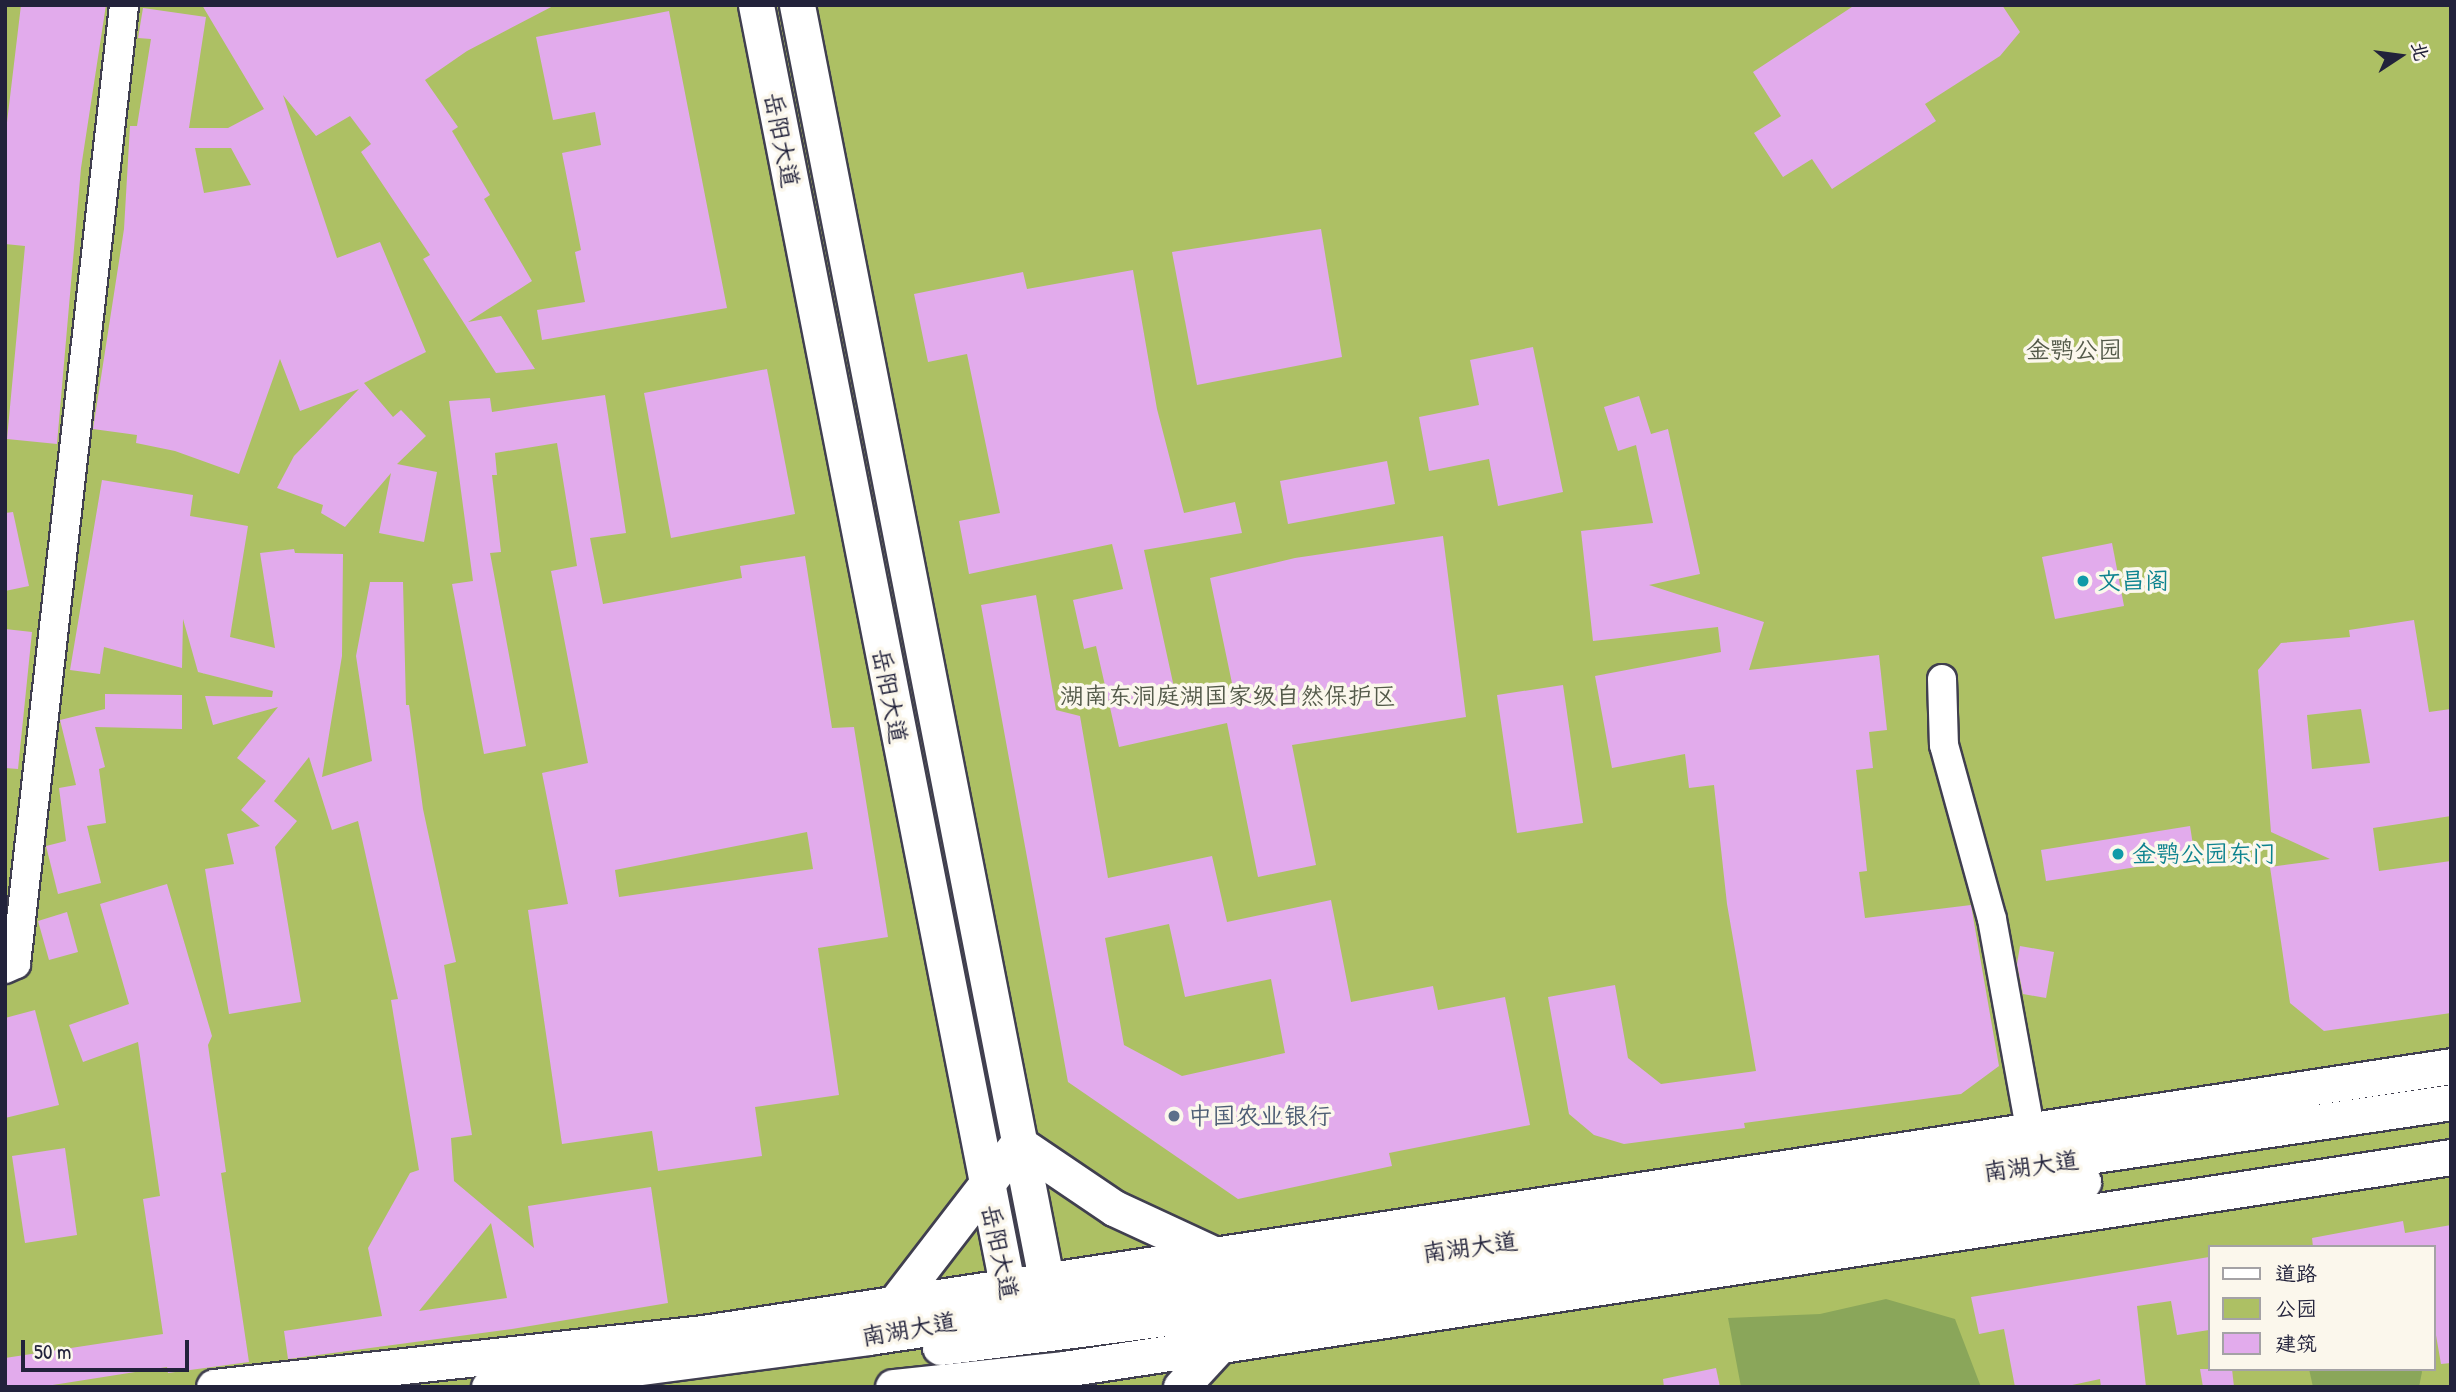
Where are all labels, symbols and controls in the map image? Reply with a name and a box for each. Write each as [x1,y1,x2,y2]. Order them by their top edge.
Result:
north arrow [2365,21,2435,91]
text: 北 [2406,39,2435,63]
street label: 岳阳大道 [759,90,805,190]
park label: 金鹗公园 [2026,336,2122,364]
place label: 文昌阁 [2097,567,2169,595]
marker: 文昌阁 [2075,573,2091,589]
street label: 岳阳大道 [867,646,913,746]
park label: 湖南东洞庭湖国家级自然保护区 [1060,682,1396,710]
place label: 金鹗公园东门 [2132,840,2276,868]
marker: 金鹗公园东门 [2110,846,2126,862]
place label: 中国农业银行 [1188,1102,1332,1130]
marker: 中国农业银行 [1166,1108,1182,1124]
street label: 南湖大道 [1981,1145,2081,1187]
street label: 岳阳大道 [976,1202,1024,1302]
street label: 南湖大道 [1420,1226,1520,1268]
legend [2208,1245,2435,1371]
text: 道路 [2275,1259,2317,1288]
text: 公园 [2275,1294,2317,1323]
street label: 南湖大道 [859,1306,959,1352]
scale bar [24,1326,192,1370]
text: 建筑 [2275,1329,2317,1358]
text: 50 m [34,1337,71,1366]

